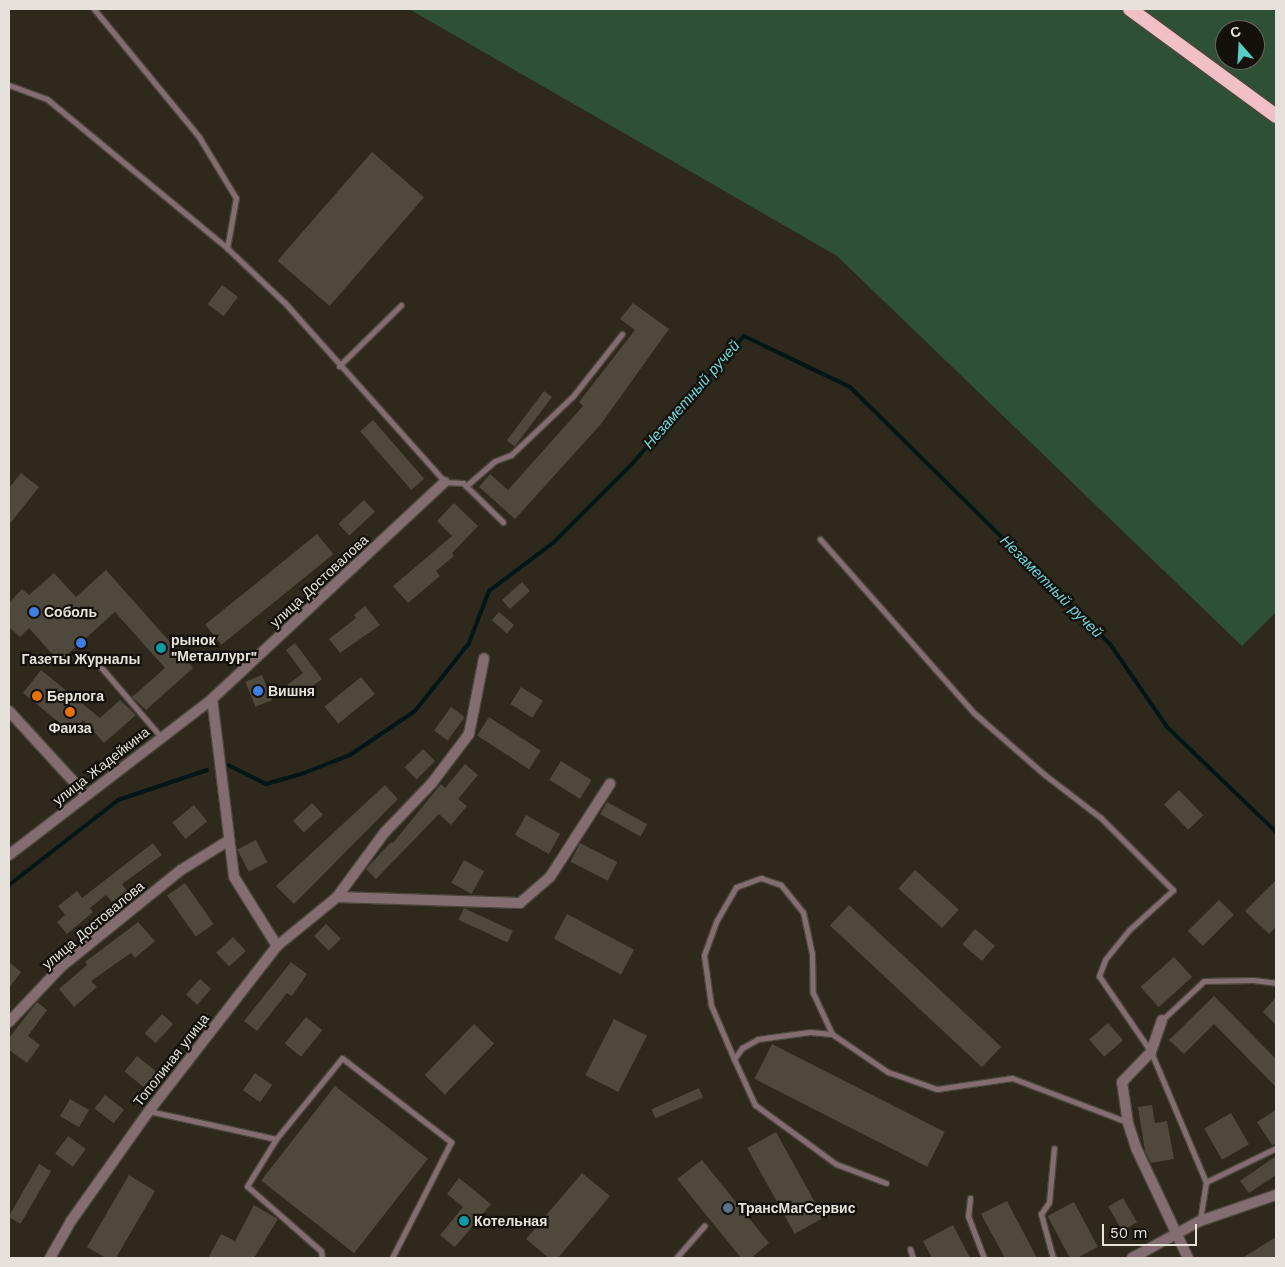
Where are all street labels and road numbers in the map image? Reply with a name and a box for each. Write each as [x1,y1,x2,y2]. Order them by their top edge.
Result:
street label: улица Достовалова [266,531,372,631]
street label: улица Жадейкина [50,723,152,809]
street label: улица Достовалова [39,877,147,973]
street label: Тополиная улица [130,1010,212,1110]

